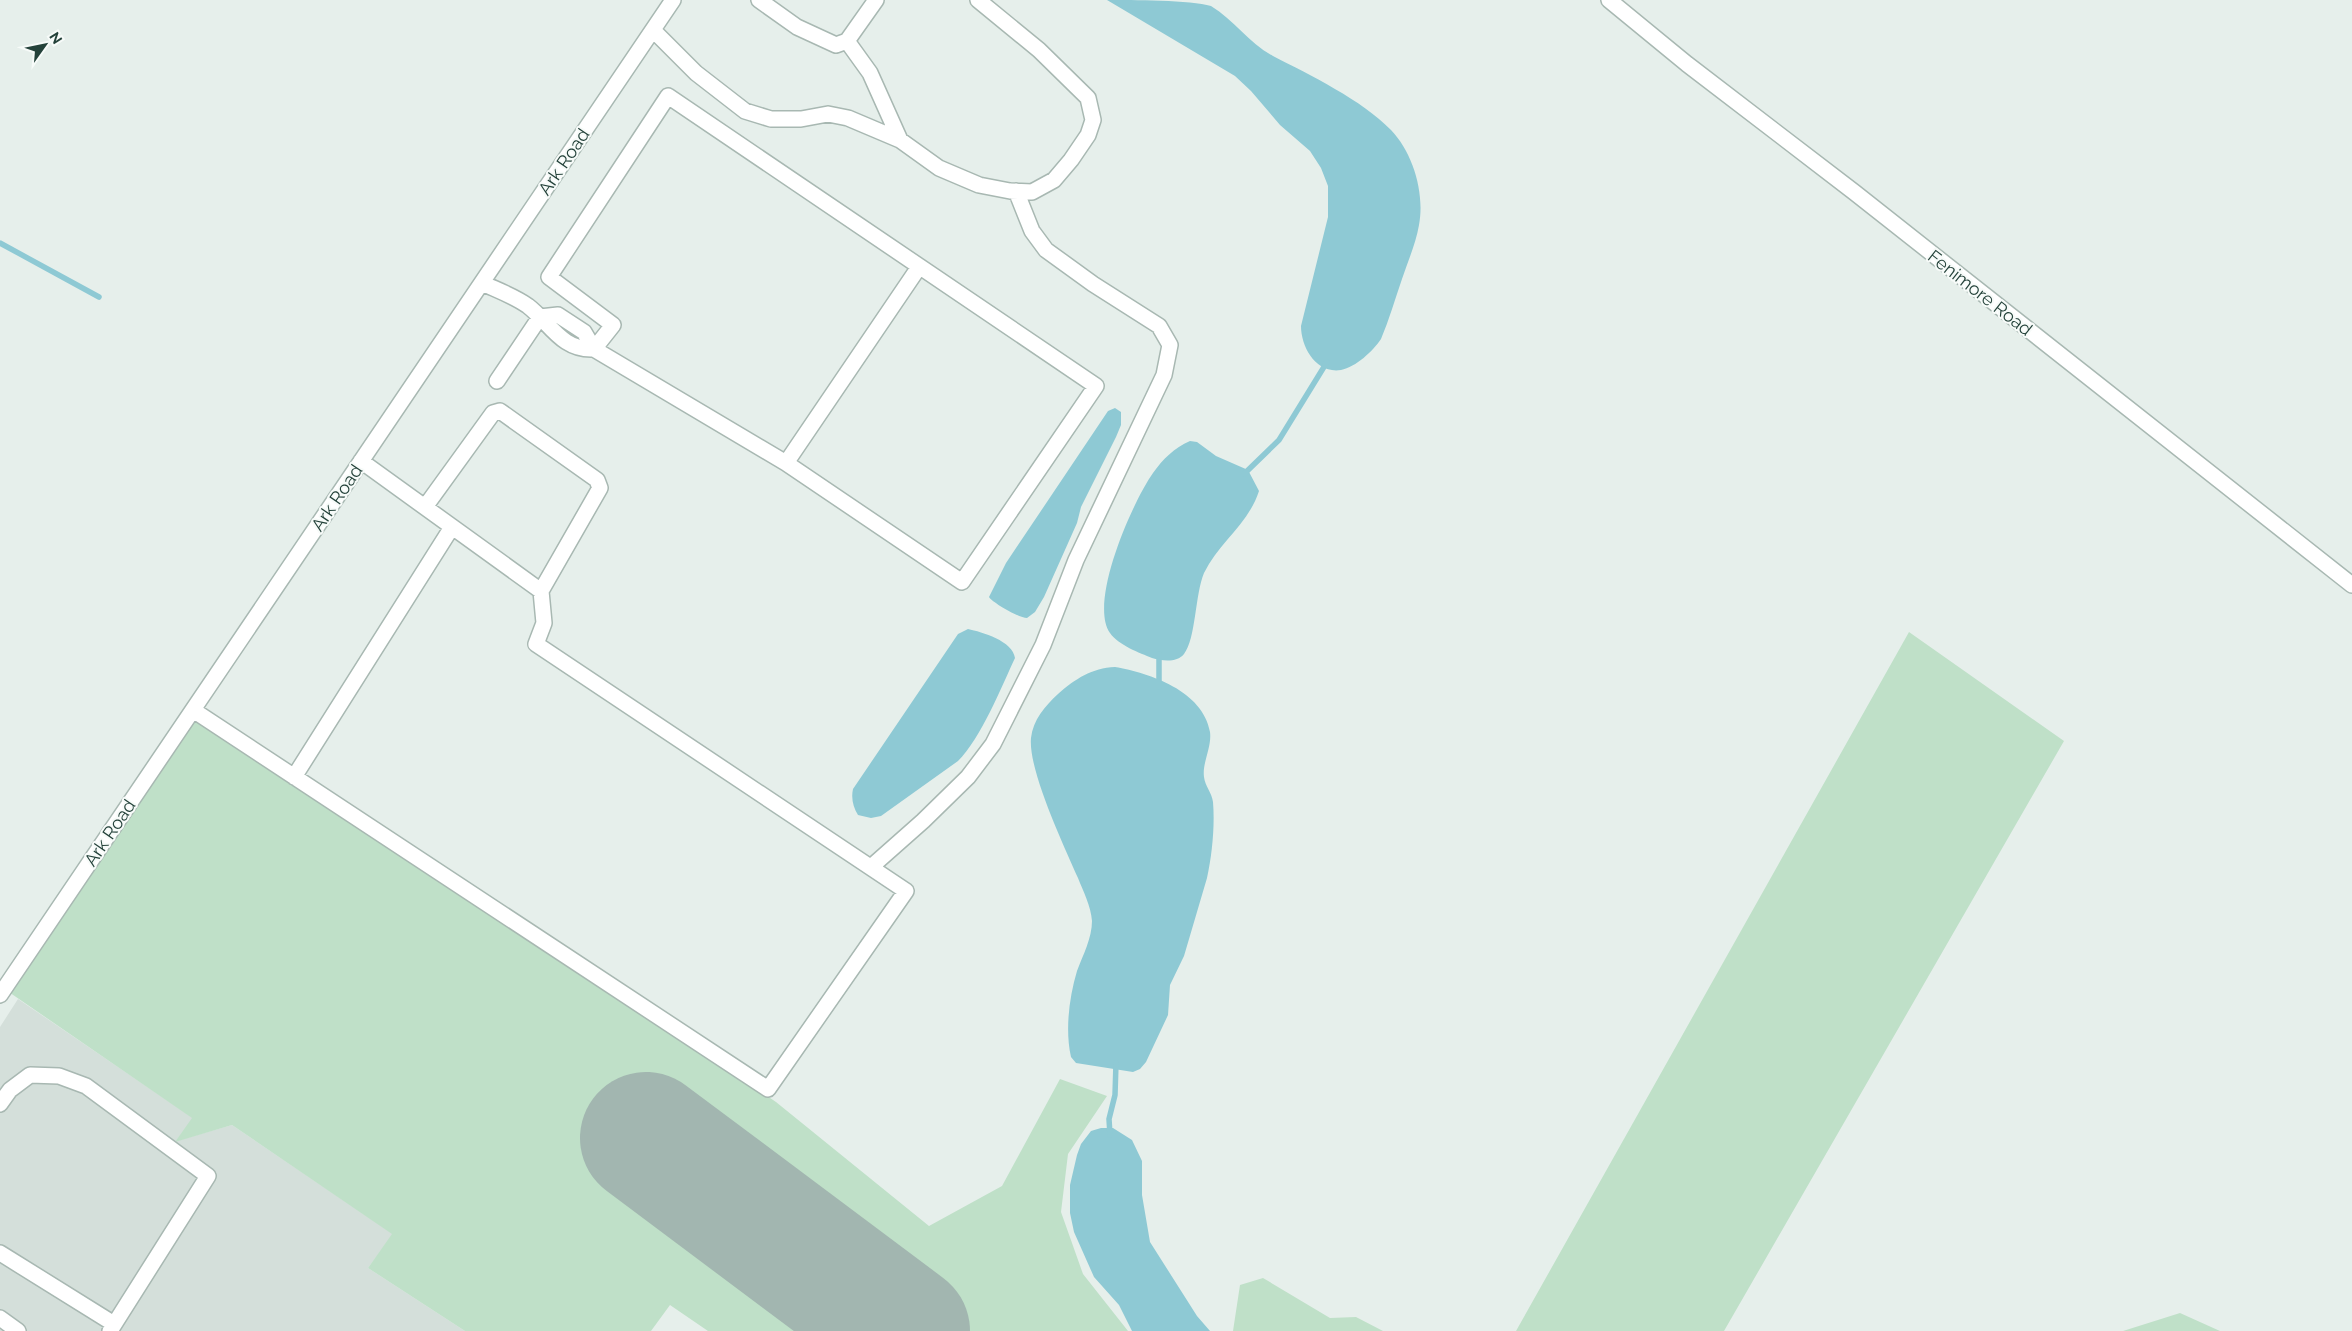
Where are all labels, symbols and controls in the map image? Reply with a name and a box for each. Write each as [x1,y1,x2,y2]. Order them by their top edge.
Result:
north arrow [20,20,70,70]
text: N [46,29,66,47]
street label: Ark Road [534,124,593,199]
street label: Fenimore Road [1924,245,2037,340]
street label: Ark Road [307,460,366,535]
street label: Ark Road [80,795,139,870]

